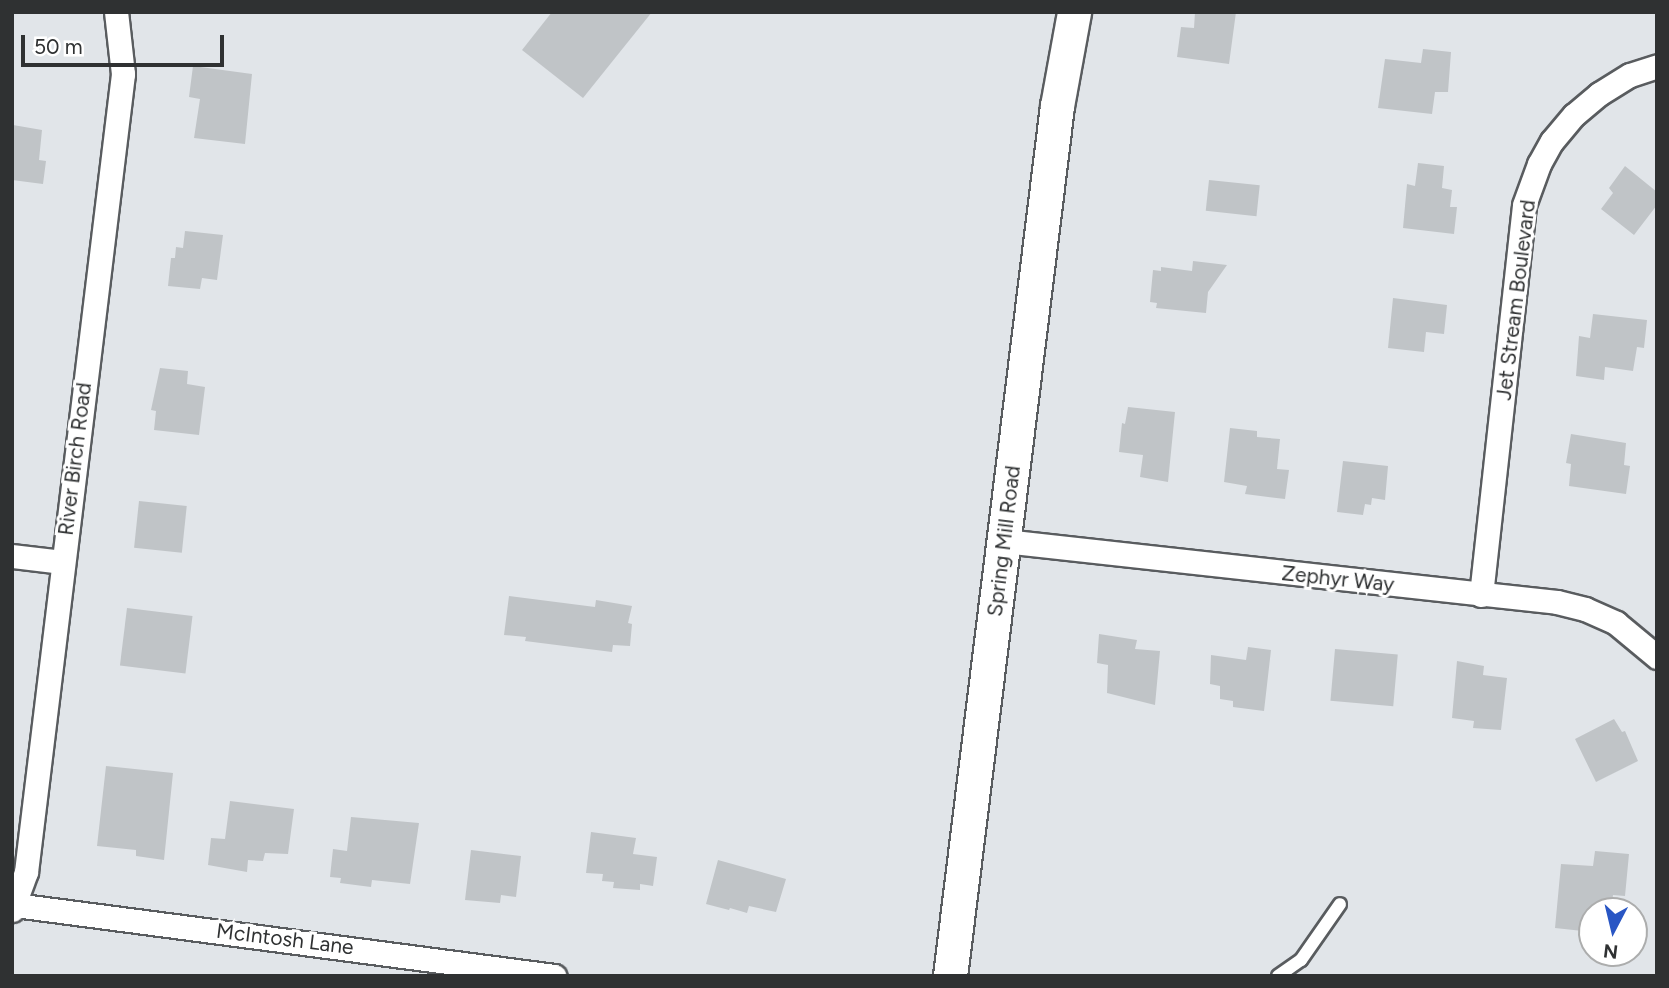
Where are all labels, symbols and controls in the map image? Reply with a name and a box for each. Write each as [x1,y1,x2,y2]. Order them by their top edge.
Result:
scale bar [24,21,228,65]
text: 50 m [34,34,83,59]
street label: Jet Stream Boulevard [1491,198,1541,402]
street label: River Birch Road [53,381,97,537]
street label: Spring Mill Road [982,464,1026,618]
street label: Zephyr Way [1280,561,1396,597]
north arrow [1578,897,1648,967]
street label: McIntosh Lane [215,918,355,960]
text: N [1602,939,1619,964]

